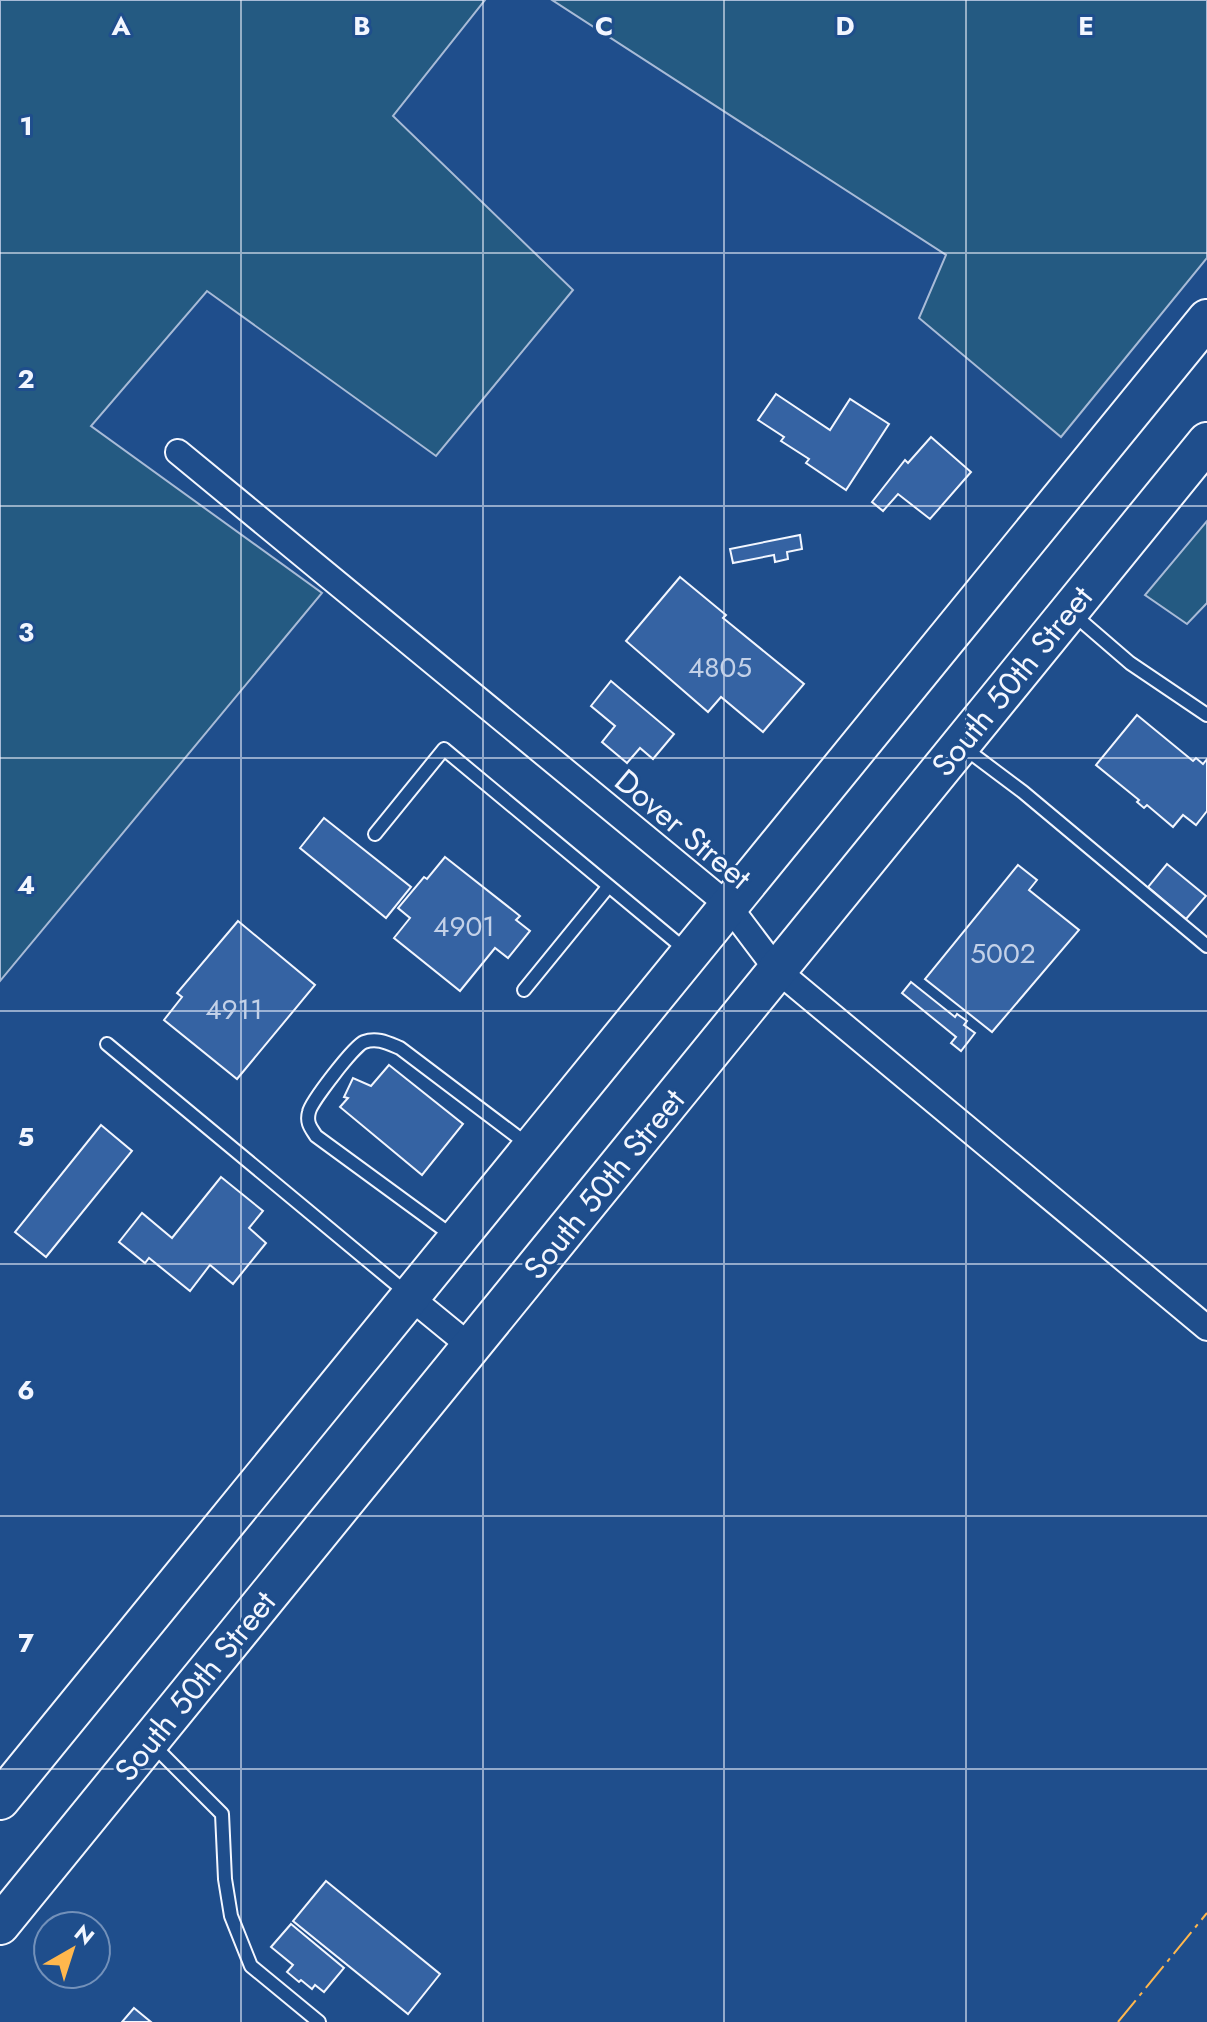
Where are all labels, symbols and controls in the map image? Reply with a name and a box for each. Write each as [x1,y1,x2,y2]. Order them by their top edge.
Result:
text: A [110,7,131,45]
text: B [353,7,371,45]
text: C [595,7,613,45]
text: D [835,7,855,45]
text: E [1078,7,1094,45]
text: 1 [19,107,33,145]
text: 2 [17,360,35,398]
street label: South 50th Street [921,576,1104,786]
text: 3 [18,613,34,651]
house number: 4805 [688,647,752,688]
street label: Dover Street [605,758,762,900]
text: 4 [17,866,35,904]
house number: 4901 [433,906,495,947]
house number: 5002 [970,933,1036,974]
house number: 4911 [205,989,263,1030]
street label: South 50th Street [513,1079,696,1289]
text: 5 [18,1118,34,1156]
text: 6 [17,1371,35,1409]
street label: South 50th Street [104,1581,287,1791]
text: 7 [18,1624,34,1662]
north arrow [32,1910,112,1990]
text: N [68,1917,101,1952]

